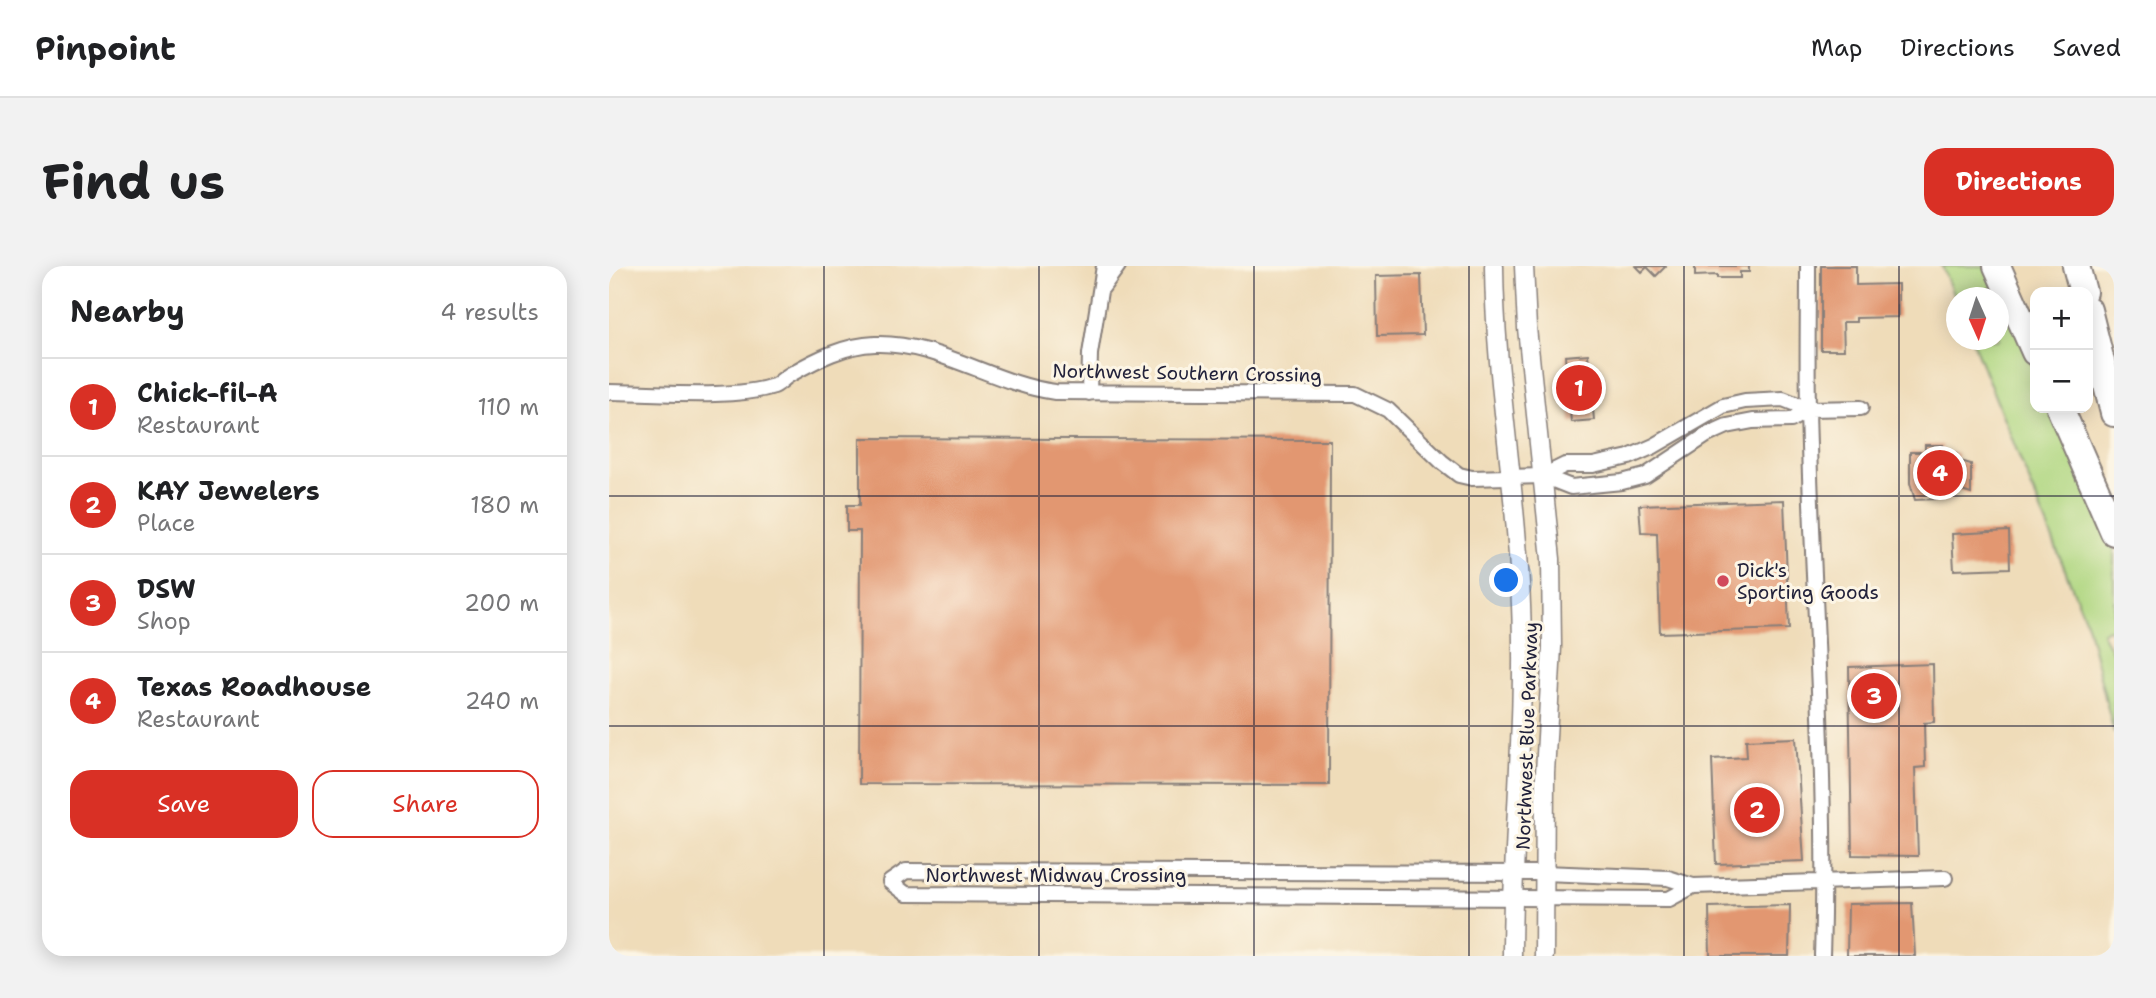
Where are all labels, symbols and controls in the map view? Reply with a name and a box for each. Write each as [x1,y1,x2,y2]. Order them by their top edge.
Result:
text: Pinpoint [35,26,176,71]
text: Map [1811,32,1862,64]
text: Directions [1900,32,2015,64]
text: Saved [2053,32,2121,64]
button: Directions [1924,148,2114,216]
text: Find us [42,149,225,215]
north arrow [1946,287,2009,350]
map controls [2030,287,2093,413]
button: + [2030,287,2093,350]
text: Nearby [70,291,185,332]
text: 4 results [440,297,539,327]
button: − [2030,350,2093,413]
street label: Northwest Southern Crossing [1052,358,1322,388]
pin: 1 [1556,362,1602,414]
text: Chick-fil-A [137,375,278,410]
text: 1 [88,392,98,422]
text: 110 m [477,392,539,422]
text: Restaurant [137,410,260,440]
pin: 4 [1917,447,1963,499]
text: KAY Jewelers [137,473,320,508]
text: 2 [85,490,101,520]
text: 180 m [470,490,539,520]
text: Place [137,508,196,538]
place label: Dick's Sporting Goods [1737,558,1879,605]
your location [1489,563,1523,597]
text: DSW [137,571,196,606]
marker: Dick's Sporting Goods [1715,573,1731,589]
text: 3 [85,588,101,618]
text: 200 m [464,588,539,618]
text: Shop [137,606,191,636]
street label: Northwest Blue Parkway [1511,622,1543,850]
text: Texas Roadhouse [137,669,371,704]
pin: 3 [1851,670,1897,722]
text: 4 [85,686,101,716]
text: 240 m [465,686,539,716]
text: Restaurant [137,704,260,734]
button: Save [70,770,298,838]
button: Share [312,770,539,838]
pin: 2 [1734,784,1780,836]
street label: Northwest Midway Crossing [926,863,1186,888]

